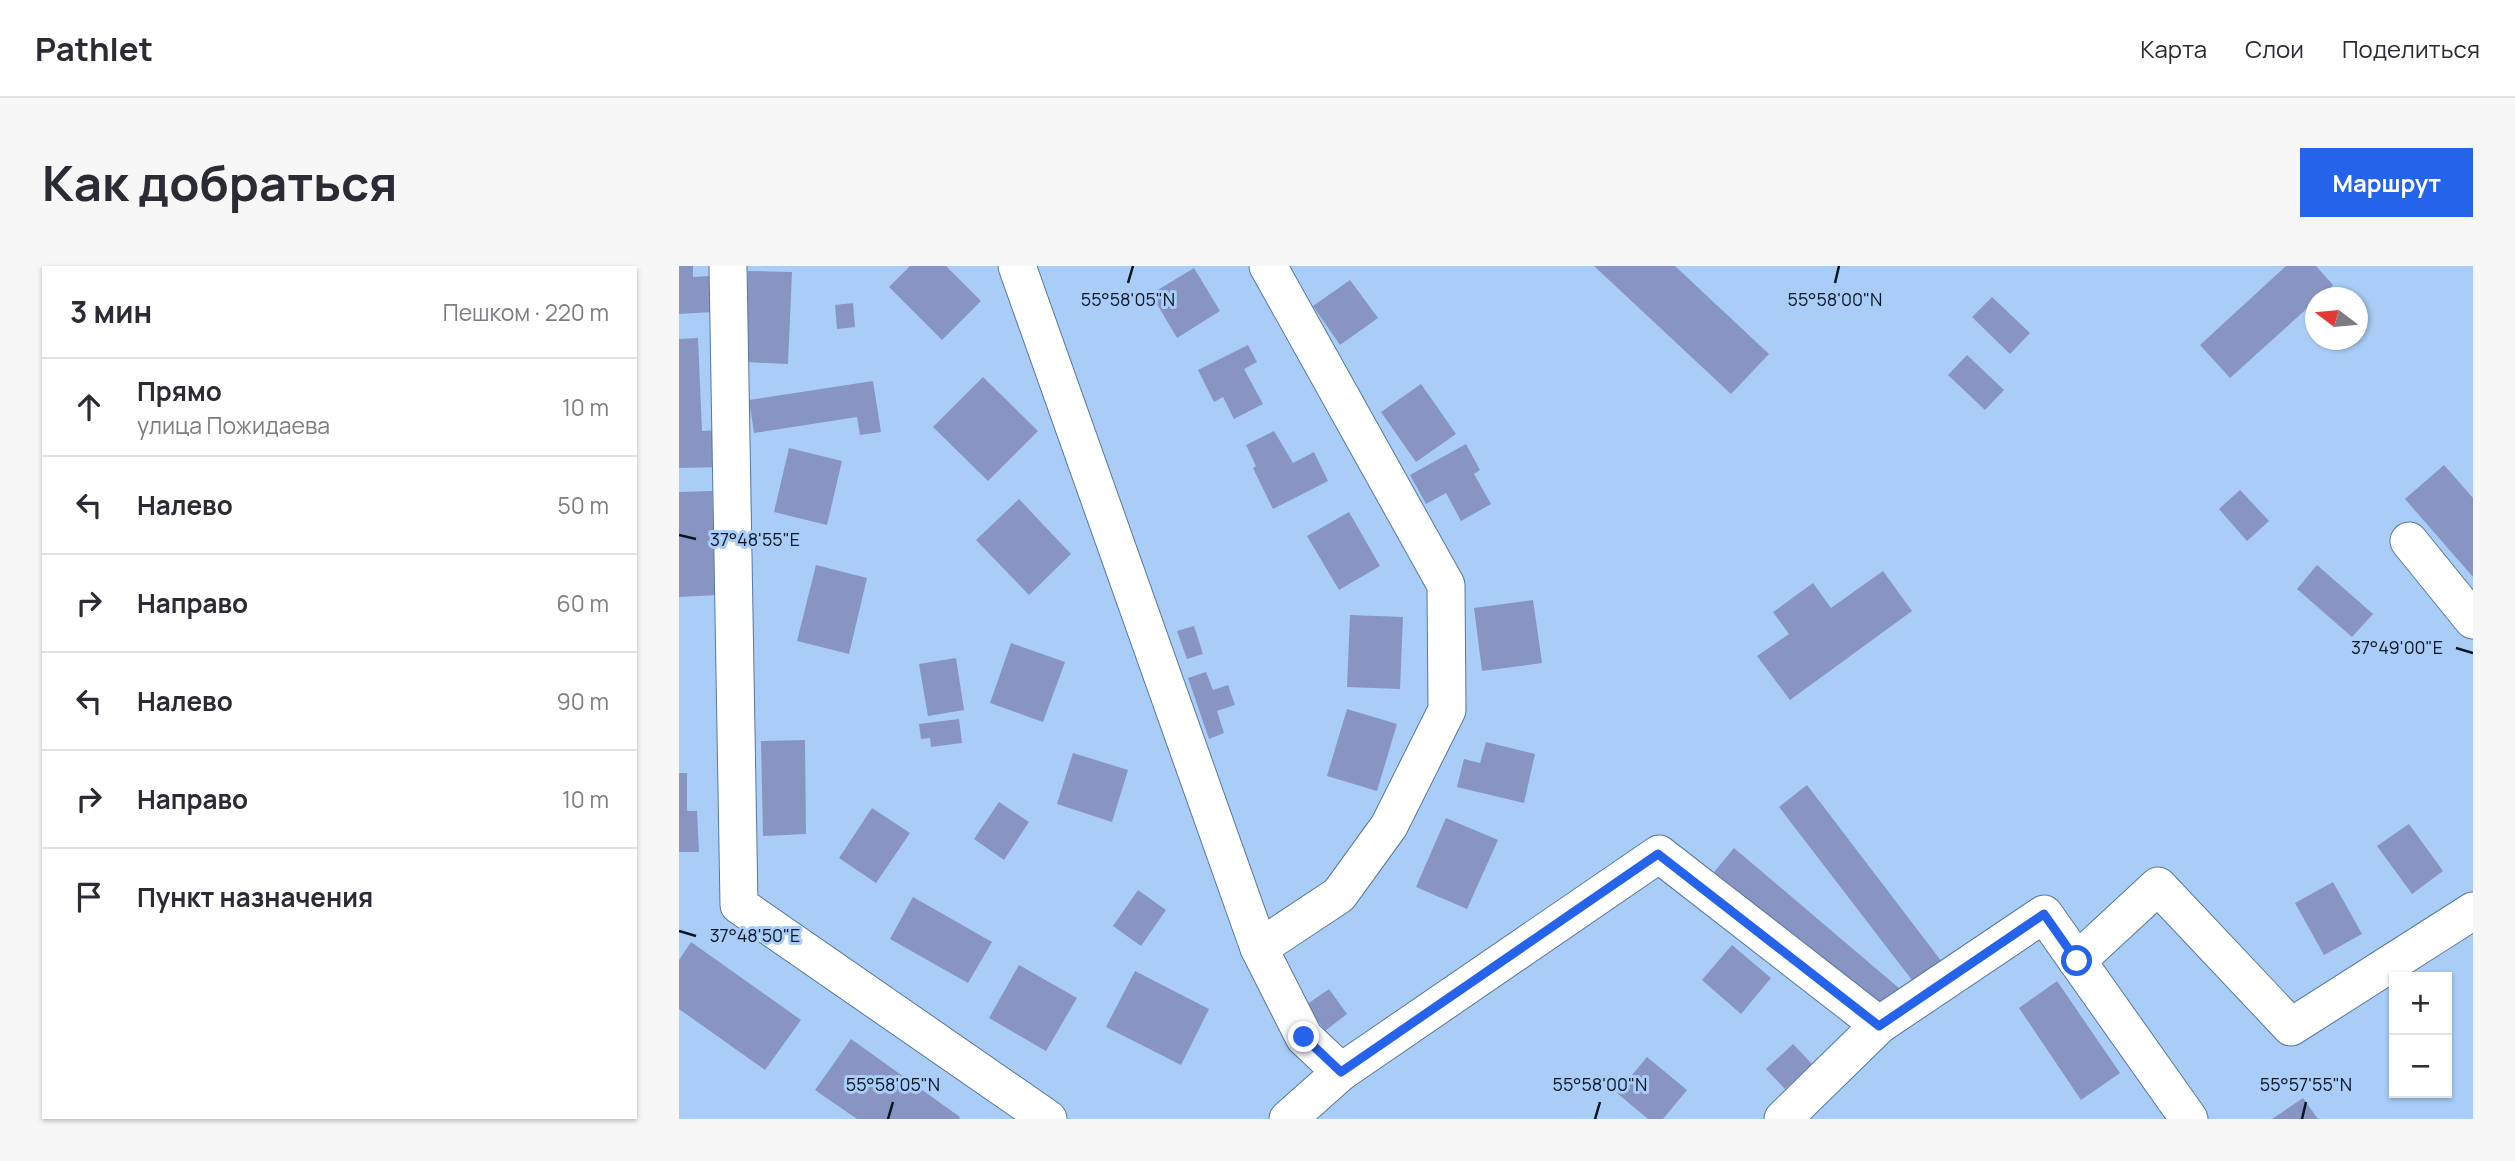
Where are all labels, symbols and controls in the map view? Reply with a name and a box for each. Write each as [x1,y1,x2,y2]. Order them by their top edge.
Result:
text: Pathlet [35,26,153,71]
text: Карта [2140,32,2207,65]
text: Слои [2245,32,2304,65]
text: Поделиться [2342,32,2480,65]
button: Маршрут [2300,148,2473,217]
text: Как добраться [42,149,397,216]
text: 55°58'05"N [1081,287,1175,311]
text: 55°58'00"N [1788,287,1882,311]
north arrow [2305,287,2368,350]
text: 3 мин [70,291,152,332]
text: Пешком · 220 m [443,296,609,328]
text: Прямо [137,373,222,409]
icon: ahead [70,388,108,426]
text: 10 m [562,391,609,423]
text: улица Пожидаева [137,409,330,441]
icon: left [70,486,108,524]
text: Налево [137,487,233,523]
text: 50 m [558,489,609,521]
text: 37°48'55"E [710,527,800,551]
icon: right [70,584,108,622]
text: Направо [137,585,248,621]
text: 60 m [557,587,609,619]
text: 37°49'00"E [2351,635,2443,659]
icon: left [70,682,108,720]
text: Налево [137,683,233,719]
text: 90 m [557,685,609,717]
icon: right [70,780,108,818]
text: Направо [137,781,248,817]
text: 10 m [562,783,609,815]
icon: arrive [70,878,108,916]
text: Пункт назначения [137,879,373,915]
text: 37°48'50"E [710,923,800,947]
route start [2061,945,2092,976]
map controls [2389,972,2452,1098]
button: + [2389,972,2452,1035]
route end [1288,1021,1319,1052]
button: − [2389,1035,2452,1098]
text: 55°58'05"N [846,1072,940,1096]
text: 55°58'00"N [1553,1072,1647,1096]
text: 55°57'55"N [2260,1072,2352,1096]

